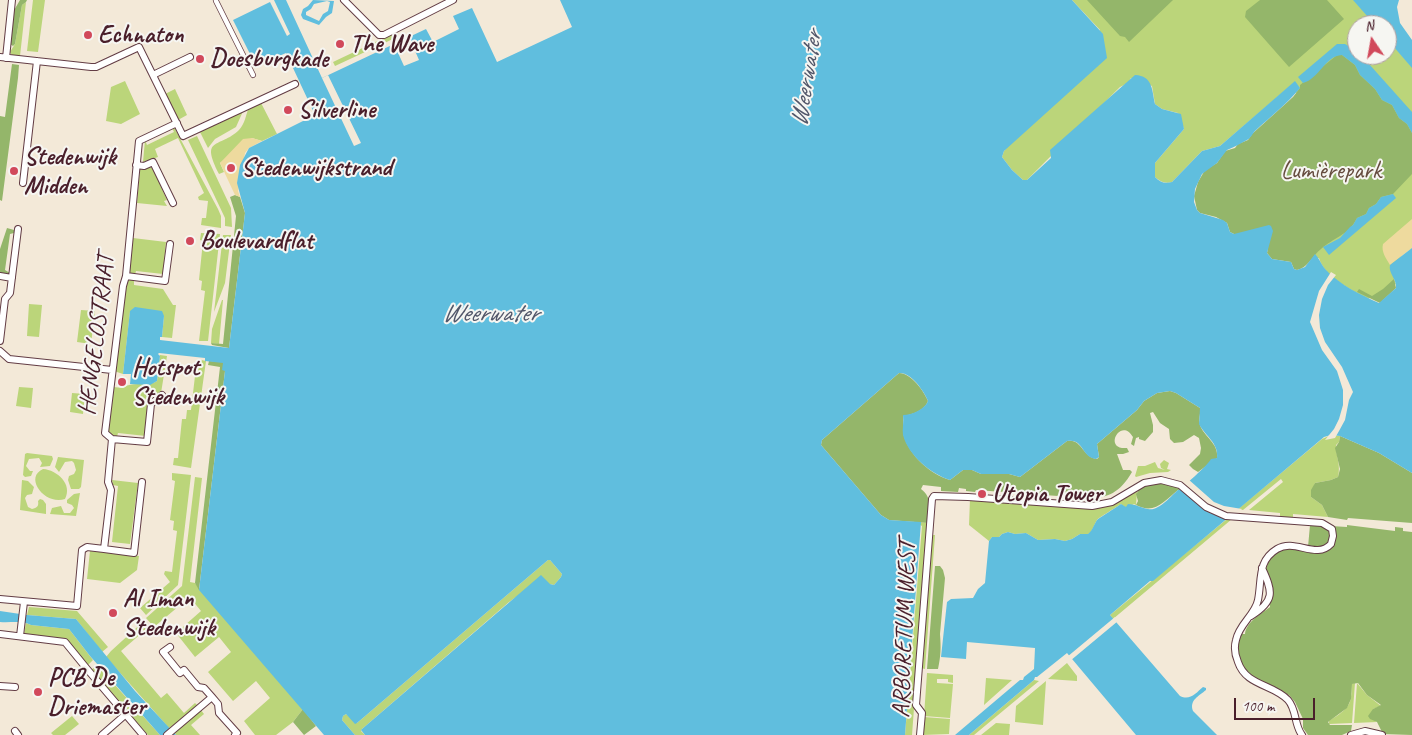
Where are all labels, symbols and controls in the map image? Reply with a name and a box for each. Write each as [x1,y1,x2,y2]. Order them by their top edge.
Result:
north arrow [1347,15,1397,65]
text: N [1363,17,1375,35]
place label: Echnaton [98,20,183,50]
marker: Echnaton [82,29,94,41]
place label: The Wave [350,29,433,59]
water label: Weerwater [784,29,830,129]
marker: The Wave [334,38,346,50]
place label: Doesburgkade [210,44,328,74]
marker: Doesburgkade [194,53,206,65]
place label: Silverline [298,95,375,125]
marker: Silverline [282,104,294,116]
place label: Stedenwijk Midden [24,142,116,201]
place label: Stedenwijkstrand [241,153,392,183]
park label: Lumièrepark [1281,156,1381,186]
marker: Stedenwijkstrand [225,162,237,174]
marker: Stedenwijk Midden [8,165,20,177]
place label: Boulevardflat [200,226,313,256]
marker: Boulevardflat [184,235,196,247]
street label: HENGELOSTRAAT [72,253,122,417]
water label: Weerwater [442,298,538,330]
place label: Hotspot Stedenwijk [132,353,224,412]
marker: Hotspot Stedenwijk [116,376,128,388]
place label: Utopia Tower [992,479,1102,509]
marker: Utopia Tower [976,488,988,500]
street label: ARBORETUM WEST [887,540,923,718]
place label: Al Iman Stedenwijk [123,584,215,643]
marker: Al Iman Stedenwijk [107,607,119,619]
place label: PCB De Driemaster [48,663,145,722]
marker: PCB De Driemaster [32,686,44,698]
scale bar [1237,688,1318,720]
text: 100 m [1242,697,1274,716]

